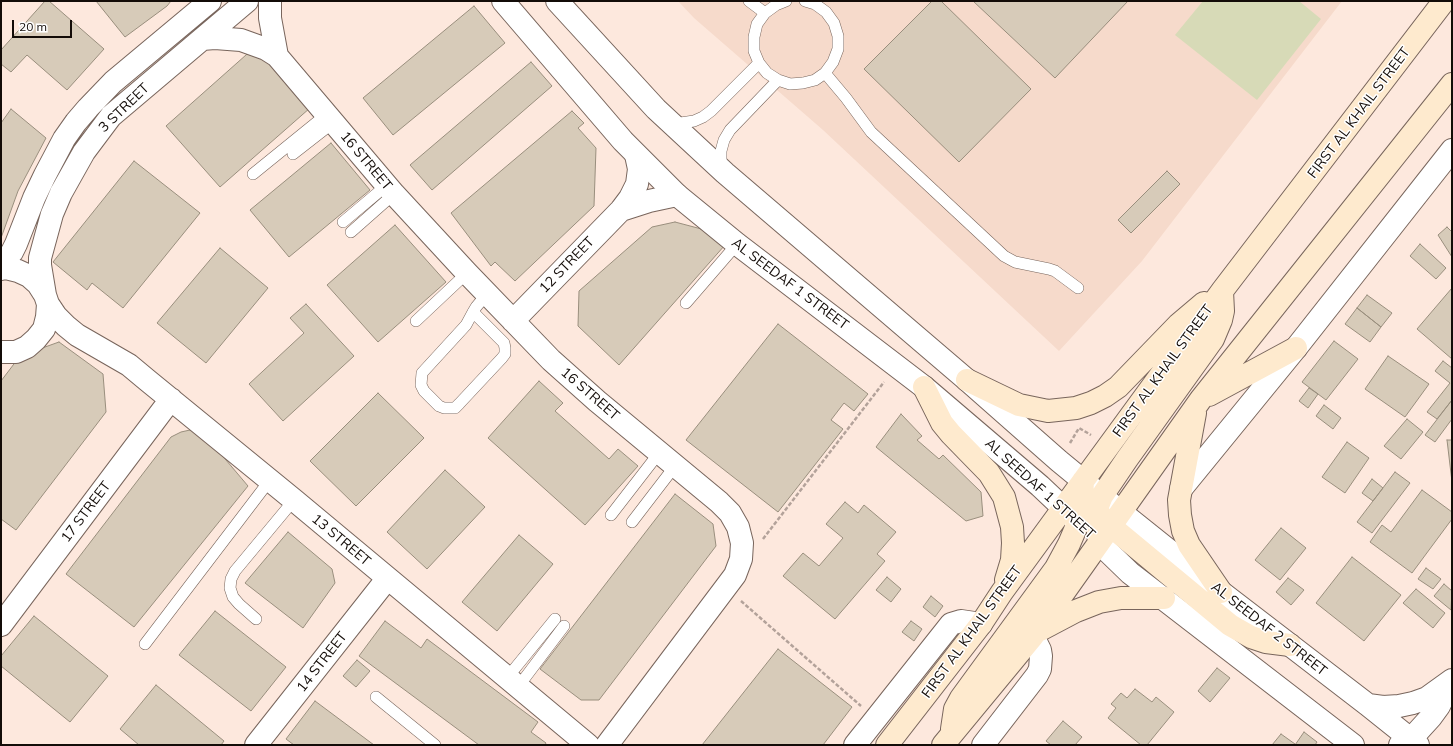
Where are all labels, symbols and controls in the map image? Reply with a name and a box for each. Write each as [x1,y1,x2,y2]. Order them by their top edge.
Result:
scale bar [14,12,74,38]
text: 20 m [19,19,47,34]
street label: FIRST AL KHAIL STREET [1304,44,1414,182]
street label: 3 STREET [95,80,153,136]
street label: 16 STREET [336,128,396,194]
street label: 12 STREET [536,233,598,297]
street label: AL SEEDAF 1 STREET [728,234,852,334]
street label: FIRST AL KHAIL STREET [1109,302,1217,440]
street label: 16 STREET [557,364,623,424]
street label: AL SEEDAF 1 STREET [982,435,1098,543]
street label: 17 STREET [58,478,114,546]
street label: 13 STREET [308,510,374,570]
street label: FIRST AL KHAIL STREET [918,563,1026,701]
street label: AL SEEDAF 2 STREET [1208,579,1330,679]
street label: 14 STREET [293,629,351,695]

